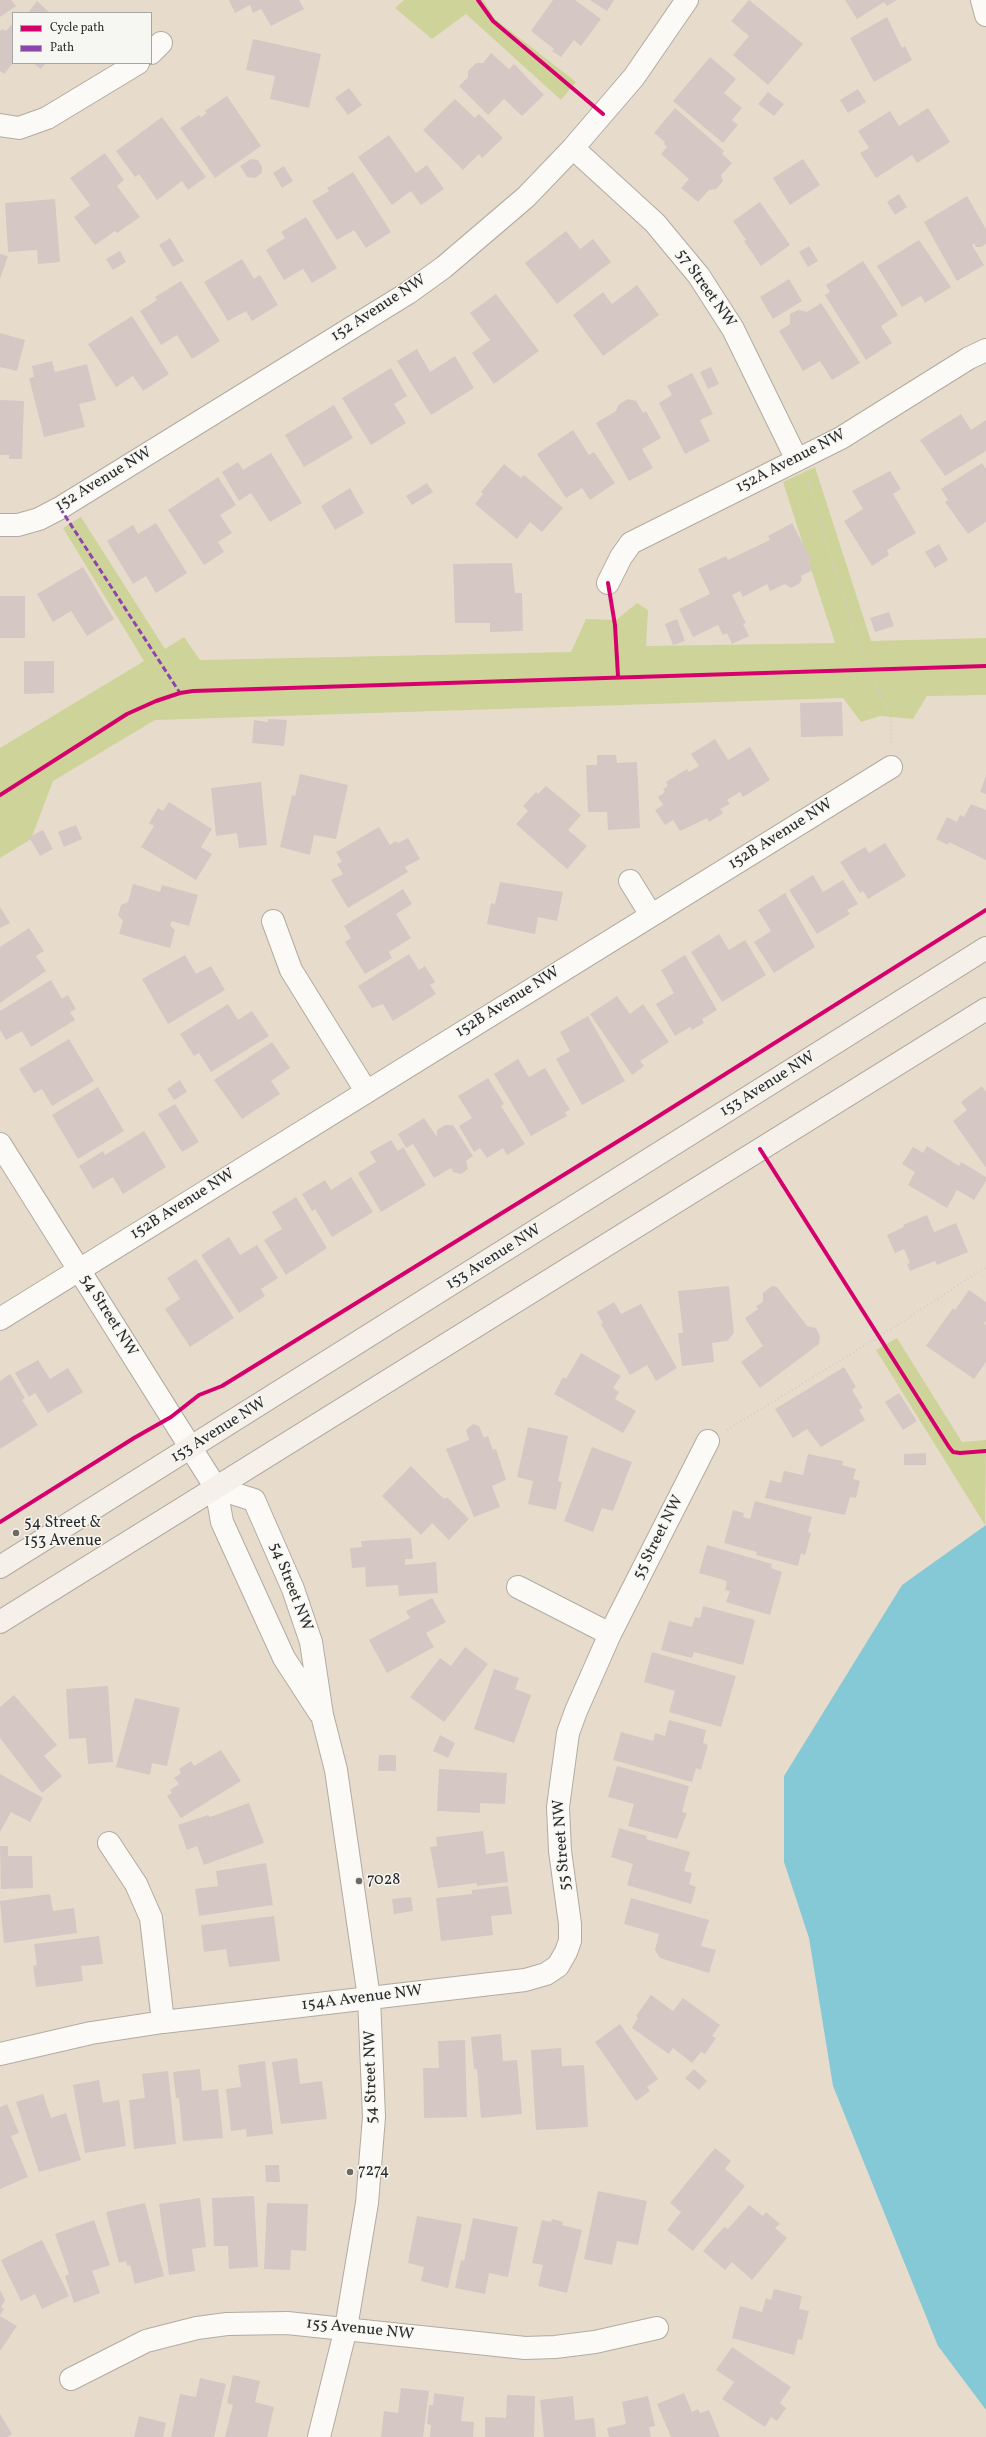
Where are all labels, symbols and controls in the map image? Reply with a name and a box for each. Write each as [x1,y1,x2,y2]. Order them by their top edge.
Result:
legend [12,12,152,64]
text: Cycle path [50,20,105,36]
text: Path [50,40,74,56]
street label: 57 Street NW [671,246,739,332]
street label: 152 Avenue NW [328,271,430,347]
street label: 152A Avenue NW [733,426,849,498]
street label: 152 Avenue NW [52,444,156,516]
street label: 152B Avenue NW [725,795,837,875]
street label: 152B Avenue NW [452,963,564,1043]
street label: 153 Avenue NW [717,1048,819,1122]
street label: 152B Avenue NW [127,1165,239,1245]
street label: 153 Avenue NW [443,1221,545,1295]
street label: 54 Street NW [75,1271,141,1361]
street label: 153 Avenue NW [168,1394,270,1468]
street label: 55 Street NW [630,1493,688,1583]
place label: 54 Street & 153 Avenue [24,1514,102,1552]
marker: 54 Street & 153 Avenue [11,1528,21,1538]
street label: 54 Street NW [264,1540,316,1634]
street label: 55 Street NW [550,1799,576,1891]
place label: 7028 [367,1871,400,1891]
marker: 7028 [354,1876,364,1886]
street label: 154A Avenue NW [301,1982,423,2016]
street label: 54 Street NW [362,2030,382,2124]
place label: 7274 [358,2162,389,2182]
marker: 7274 [345,2167,355,2177]
street label: 155 Avenue NW [305,2315,415,2345]

